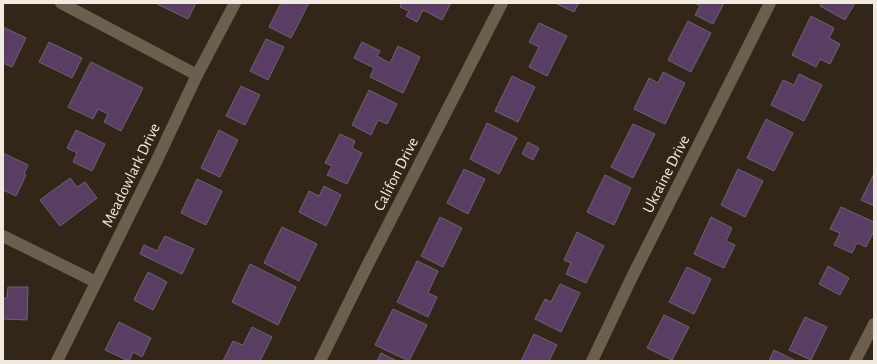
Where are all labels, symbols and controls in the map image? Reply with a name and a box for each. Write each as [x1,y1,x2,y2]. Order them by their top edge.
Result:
street label: Meadowlark Drive [99,121,163,229]
street label: Ukraine Drive [640,132,692,216]
street label: Califon Drive [371,135,421,213]

